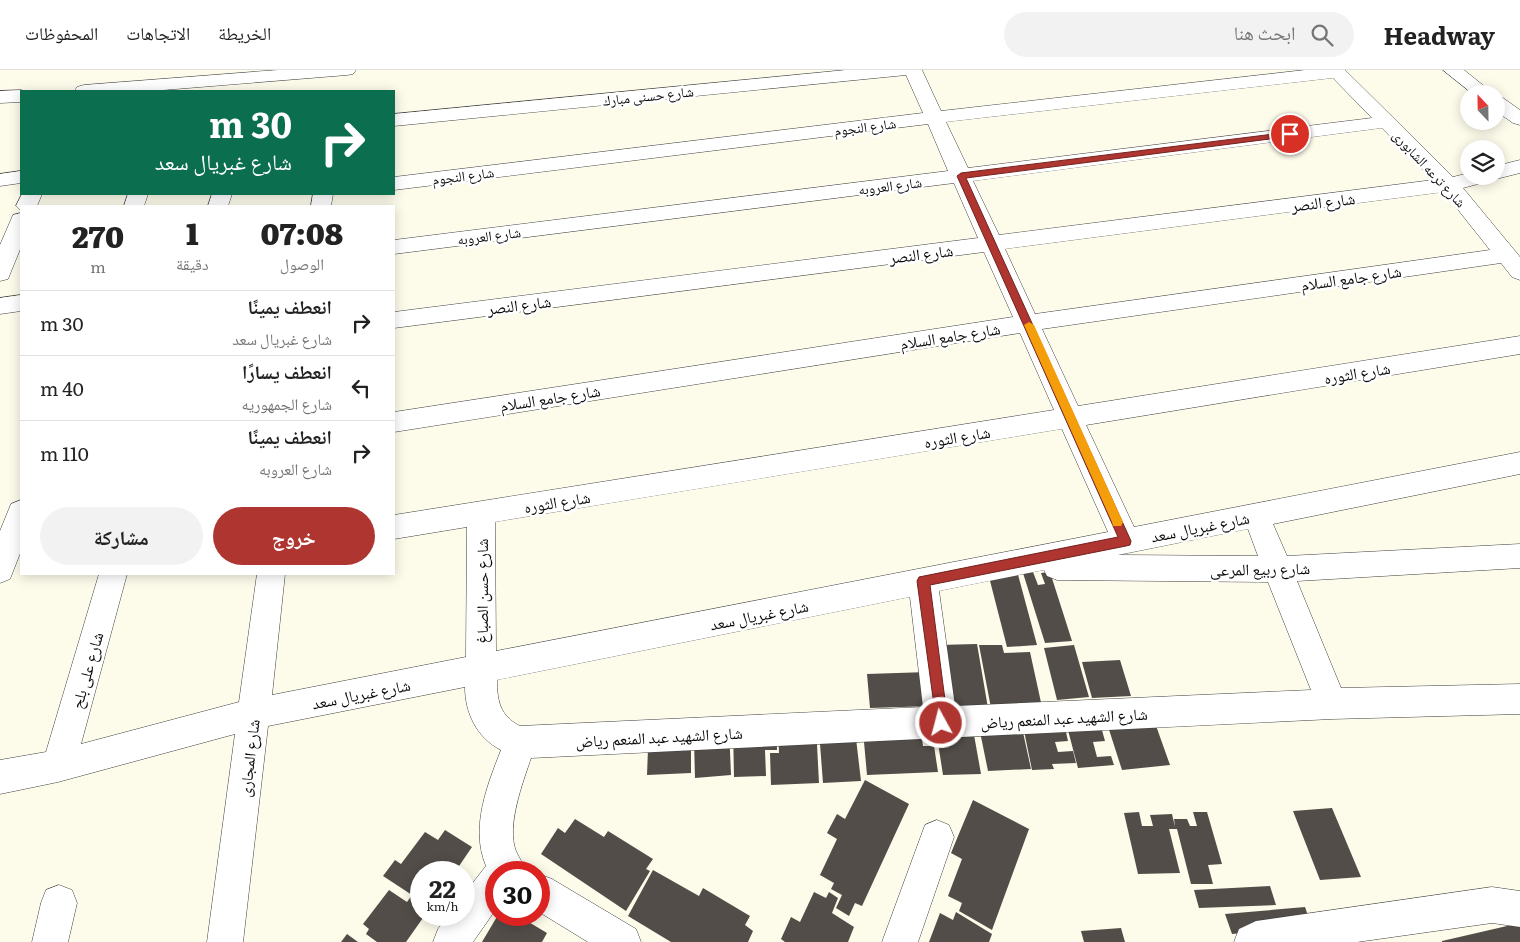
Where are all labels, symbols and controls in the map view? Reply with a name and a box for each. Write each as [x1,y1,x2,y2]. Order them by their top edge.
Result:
search box [1004,12,1354,57]
text: Headway [1384,17,1495,52]
text: ابحث هنا [1234,18,1296,46]
text: المحفوظات [25,19,98,46]
text: الاتجاهات [126,19,190,46]
text: الخريطة [218,19,271,46]
icon: search [1308,21,1336,49]
street label: شارع حسنى مبارك [602,80,695,111]
north arrow [1460,85,1505,130]
map controls [1460,85,1505,185]
text: 30 m [209,97,292,149]
icon: right [310,110,375,175]
street label: شارع النجوم [833,112,897,141]
pin [1269,113,1311,155]
icon: arrive [1276,120,1304,148]
street label: شارع ترعه الشابورى [1388,125,1471,212]
button: layers [1460,140,1505,185]
text: شارع غبريال سعد [155,144,292,177]
street label: شارع النجوم [431,161,495,190]
street label: شارع العروبه [857,171,923,200]
street label: شارع النصر [1289,185,1356,217]
text: 1 [186,210,199,254]
text: 07:08 [260,210,343,254]
text: 270 [72,213,124,257]
street label: شارع العروبه [456,221,522,250]
street label: شارع النصر [887,237,954,269]
text: دقيقة [176,251,209,275]
text: الوصول [280,251,324,275]
text: m [90,254,106,278]
street label: شارع جامع السلام [1299,258,1403,296]
street label: شارع النصر [485,288,552,320]
text: انعطف يمينًا [248,292,332,320]
text: 30 m [40,309,84,337]
icon: right [347,309,375,337]
street label: شارع جامع السلام [898,315,1002,355]
text: شارع غبريال سعد [232,326,332,350]
street label: شارع الثوره [1322,355,1392,389]
text: انعطف يسارًا [242,357,332,385]
text: 40 m [40,374,84,402]
icon: left [347,374,375,402]
street label: شارع جامع السلام [498,377,602,417]
text: شارع الجمهوريه [241,391,332,415]
street label: شارع الثوره [922,419,992,453]
text: انعطف يمينًا [248,422,332,450]
text: 110 m [40,439,89,467]
icon: right [347,439,375,467]
text: شارع العروبه [259,456,332,480]
street label: شارع الثوره [522,484,592,518]
street label: شارع غبريال سعد [1149,505,1251,547]
button: مشاركة [40,507,203,565]
button: خروج [213,507,375,565]
street label: شارع حسن الصباغ [469,539,493,644]
street label: شارع ربيع المرعى [1210,555,1310,581]
street label: شارع غبريال سعد [708,593,810,635]
street label: شارع على بلح [64,629,108,711]
street label: شارع غبريال سعد [310,672,412,714]
position arrow [914,696,966,748]
street label: شارع الشهيد عبد المنعم رياض [980,701,1148,733]
street label: شارع المجارى [231,718,265,798]
street label: شارع الشهيد عبد المنعم رياض [575,720,743,752]
speed limit sign: 30 [485,861,550,926]
text: 22 [429,869,456,906]
text: km/h [427,897,458,915]

